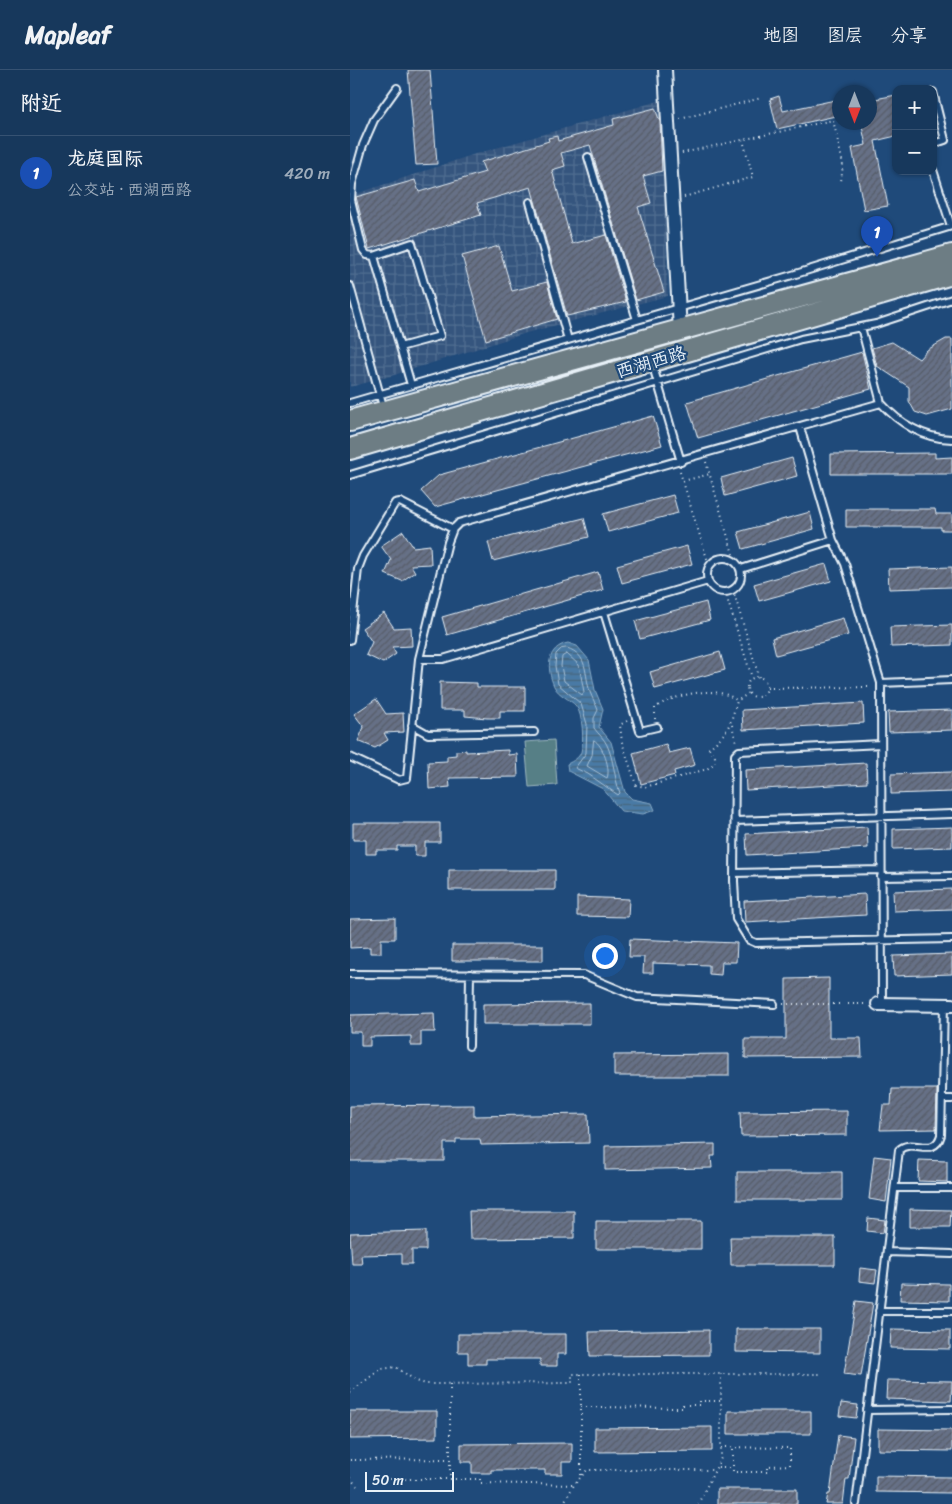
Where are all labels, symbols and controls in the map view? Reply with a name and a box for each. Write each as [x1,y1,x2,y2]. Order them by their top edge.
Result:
text: Mapleaf [25,14,111,56]
text: 地图 [763,19,799,51]
text: 图层 [827,19,863,51]
text: 分享 [891,19,927,51]
text: 附近 [20,84,62,122]
north arrow [832,85,877,130]
map controls [892,85,937,175]
button: + [892,85,937,130]
button: − [892,130,937,175]
text: 龙庭国际 [67,142,143,175]
text: 1 [33,159,39,188]
text: 420 m [284,159,330,188]
text: 公交站 · 西湖西路 [67,175,192,204]
pin: 1 [861,216,893,257]
street label: 西湖西路 [612,337,690,387]
your location [592,943,618,969]
text: 50 m [372,1468,404,1493]
scale bar [365,1469,454,1492]

